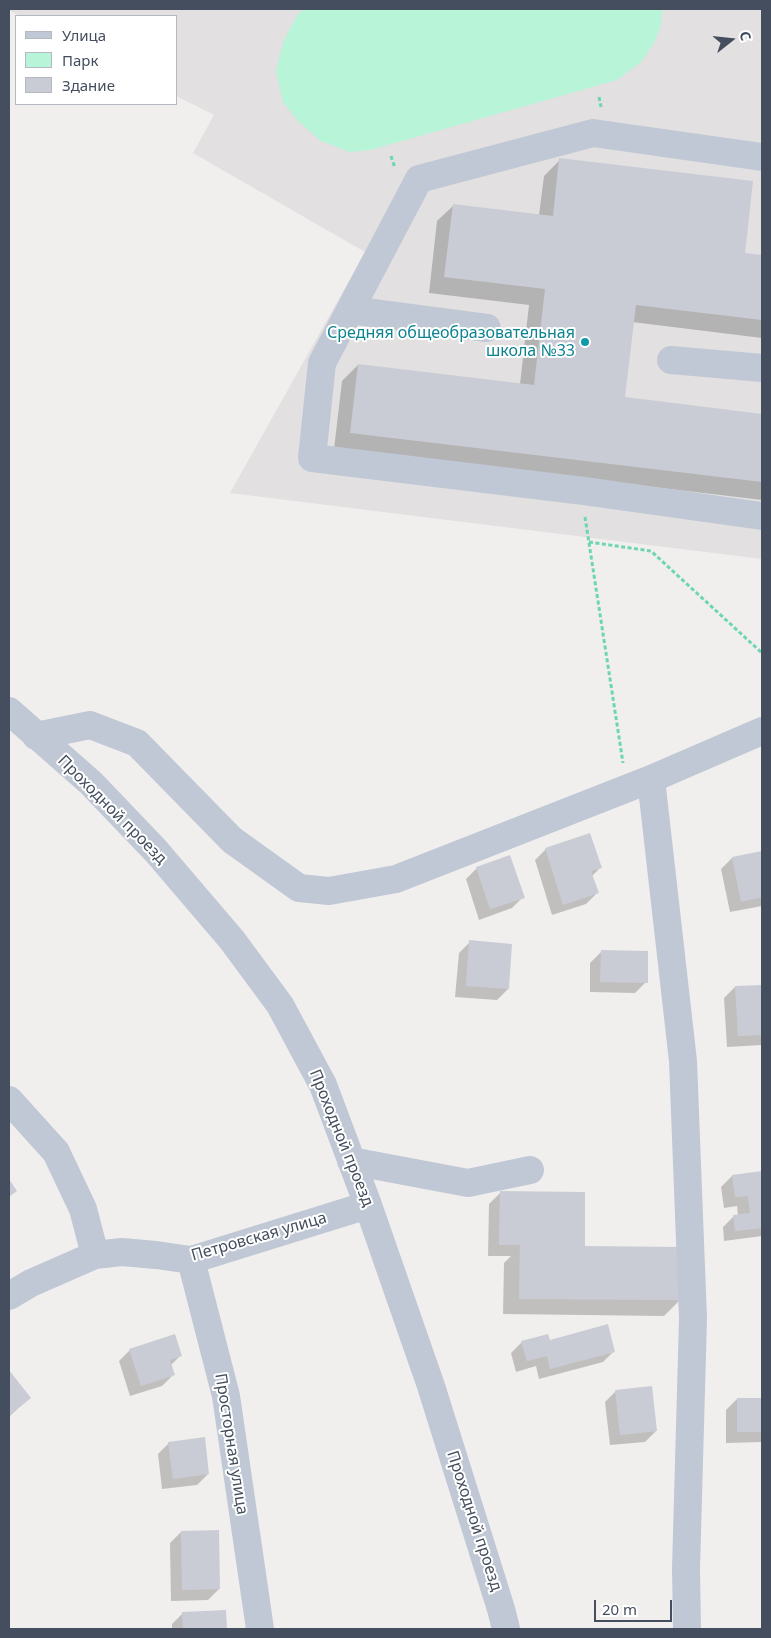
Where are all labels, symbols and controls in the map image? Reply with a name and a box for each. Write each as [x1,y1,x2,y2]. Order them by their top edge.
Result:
legend [15,15,178,105]
north arrow [706,15,756,65]
text: Улица [62,25,106,45]
text: С [736,29,756,43]
text: Парк [62,50,98,70]
text: Здание [62,75,115,95]
place label: Средняя общеобразовательная школа №33 [327,323,575,361]
marker: Средняя общеобразовательная школа №33 [579,336,591,348]
street label: Проходной проезд [54,752,170,868]
street label: Проходной проезд [305,1067,377,1209]
street label: Петровская улица [189,1209,329,1265]
street label: Просторная улица [210,1372,252,1516]
street label: Проходной проезд [442,1448,506,1594]
scale bar [596,1590,674,1622]
text: 20 m [602,1599,637,1619]

